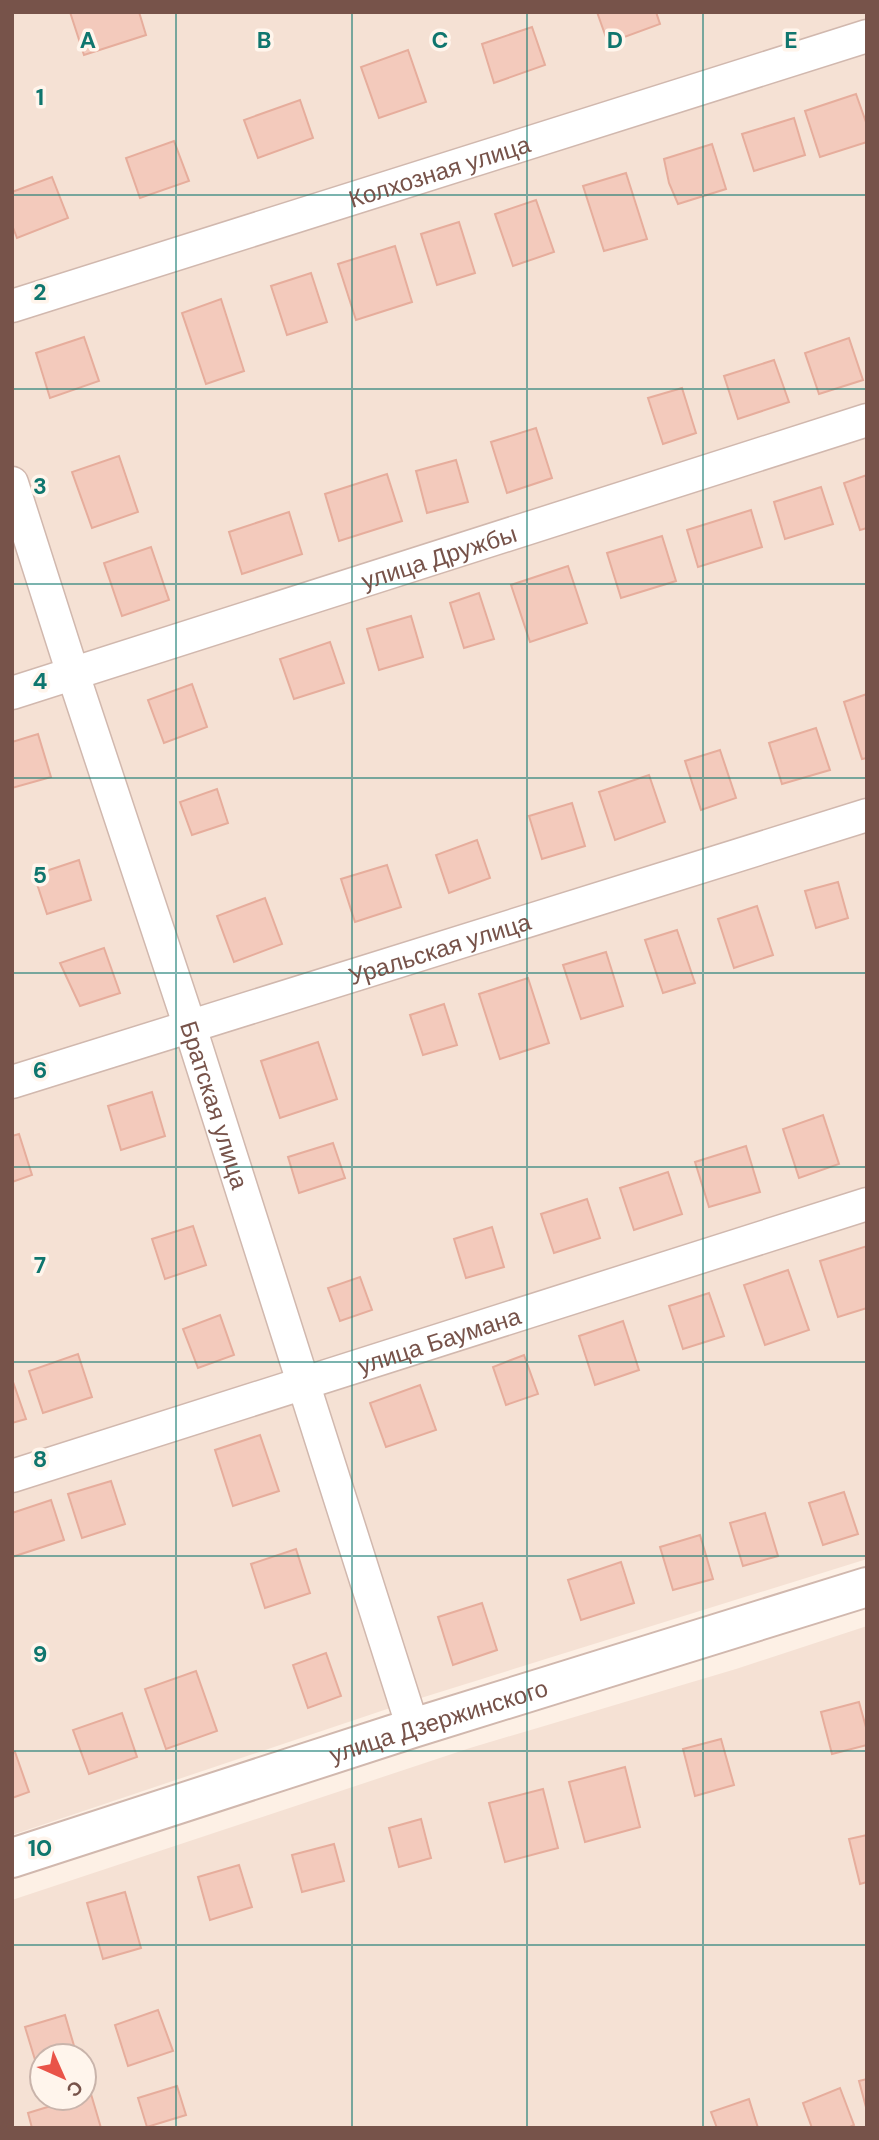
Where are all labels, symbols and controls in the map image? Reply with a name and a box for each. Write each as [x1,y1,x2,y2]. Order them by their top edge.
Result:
text: A [80,25,96,55]
text: B [257,25,271,55]
text: C [432,25,448,55]
text: D [607,25,623,55]
text: E [784,25,798,55]
text: 1 [36,82,44,112]
street label: Колхозная улица [345,128,534,214]
text: 2 [33,277,47,307]
text: 3 [33,471,47,501]
street label: улица Дружбы [357,517,520,596]
text: 4 [33,666,48,696]
text: 5 [33,860,47,890]
street label: Уральская улица [345,905,535,991]
street label: Братская улица [174,1017,256,1193]
text: 6 [33,1055,47,1085]
text: 7 [34,1250,46,1280]
street label: улица Баумана [353,1300,525,1381]
text: 8 [33,1444,47,1474]
text: 9 [33,1639,47,1669]
street label: улица Дзержинского [325,1672,551,1770]
text: 10 [28,1833,52,1863]
north arrow [28,2042,98,2112]
text: С [61,2075,88,2103]

